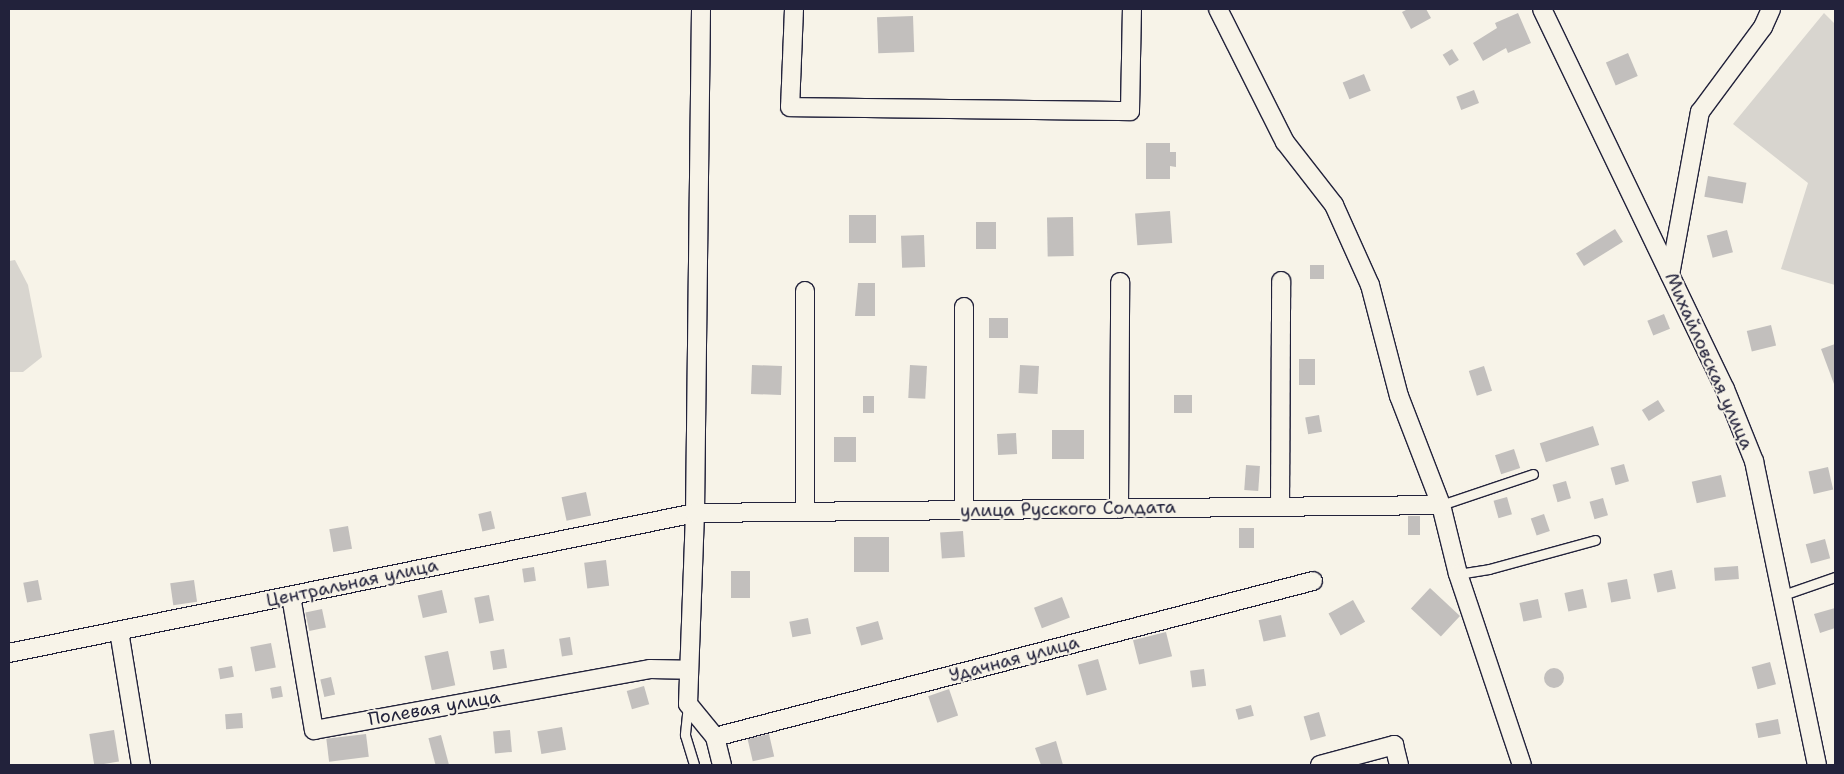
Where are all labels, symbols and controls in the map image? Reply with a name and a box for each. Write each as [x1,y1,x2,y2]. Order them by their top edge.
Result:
street label: Михайловская улица [1660,269,1758,453]
street label: улица Русского Солдата [960,496,1176,522]
street label: Центральная улица [264,554,440,612]
street label: Удачная улица [947,631,1081,687]
street label: Полевая улица [366,686,502,730]

